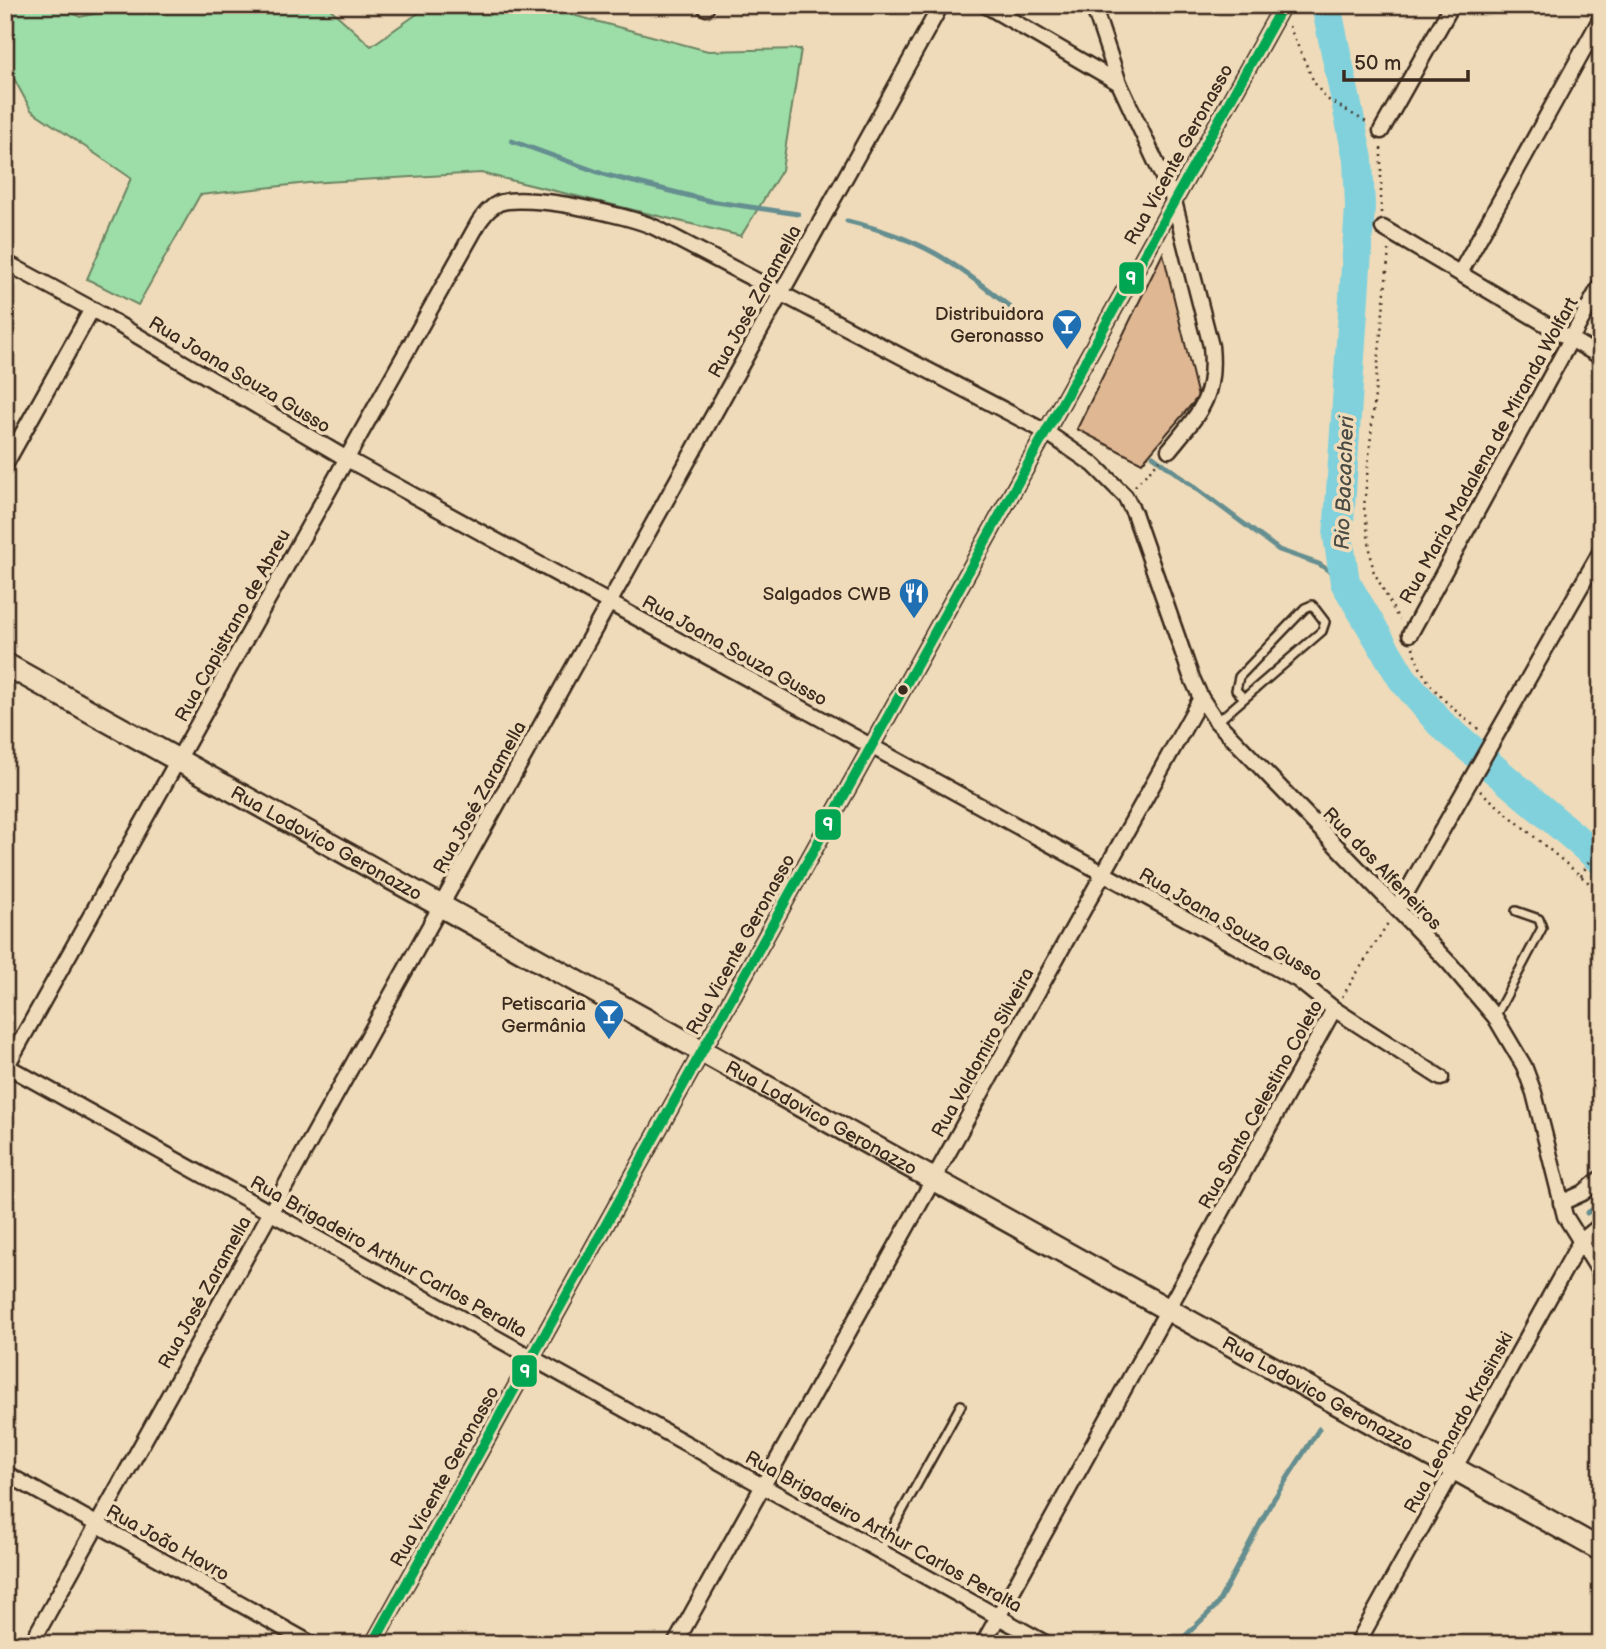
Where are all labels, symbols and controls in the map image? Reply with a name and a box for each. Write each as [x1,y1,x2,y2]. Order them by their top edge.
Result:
scale bar [1344,38,1468,82]
text: 50 m [1354,51,1401,76]
street label: Rua Vicente Geronasso [1120,60,1239,249]
street label: Rua José Zaramella [704,221,807,382]
line badge: 9 [1118,261,1145,295]
text: 9 [1125,268,1137,291]
street label: Rua Maria Madalena de Miranda Wolfart [1395,293,1584,608]
place label: Distribuidora Geronasso [935,303,1044,348]
bar icon: Distribuidora Geronasso [1050,307,1084,351]
street label: Rua Joana Souza Gusso [144,312,334,439]
water label: Rio Bacacheri [1330,414,1359,550]
street label: Rua Capistrano de Abreu [171,525,296,726]
restaurant icon: Salgados CWB [897,576,931,620]
place label: Salgados CWB [763,583,891,606]
street label: Rua Joana Souza Gusso [638,591,831,712]
unlabelled marker [896,683,910,697]
street label: Rua José Zaramella [429,717,532,878]
street label: Rua Lodovico Geronazzo [226,782,426,906]
street label: Rua dos Alfeneiros [1318,803,1446,935]
line badge: 9 [814,808,842,841]
text: 9 [822,814,834,837]
street label: Rua Vicente Geronasso [682,850,801,1039]
street label: Rua Joana Souza Gusso [1134,863,1326,987]
street label: Rua Valdomiro Silveira [927,964,1040,1142]
place label: Petiscaria Germânia [501,993,586,1038]
street label: Rua Santo Celestino Coleto [1194,996,1329,1213]
bar icon: Petiscaria Germânia [592,997,626,1041]
street label: Rua Lodovico Geronazzo [721,1056,921,1181]
street label: Rua Brigadeiro Arthur Carlos Peralta [246,1171,531,1343]
street label: Rua José Zaramella [154,1212,257,1373]
street label: Rua Leonardo Krasinski [1400,1328,1519,1518]
street label: Rua Lodovico Geronazzo [1218,1332,1417,1457]
line badge: 9 [511,1354,538,1388]
text: 9 [519,1361,531,1384]
street label: Rua Vicente Geronasso [386,1382,505,1571]
street label: Rua Brigadeiro Arthur Carlos Peralta [741,1446,1026,1618]
street label: Rua João Havro [102,1500,233,1587]

